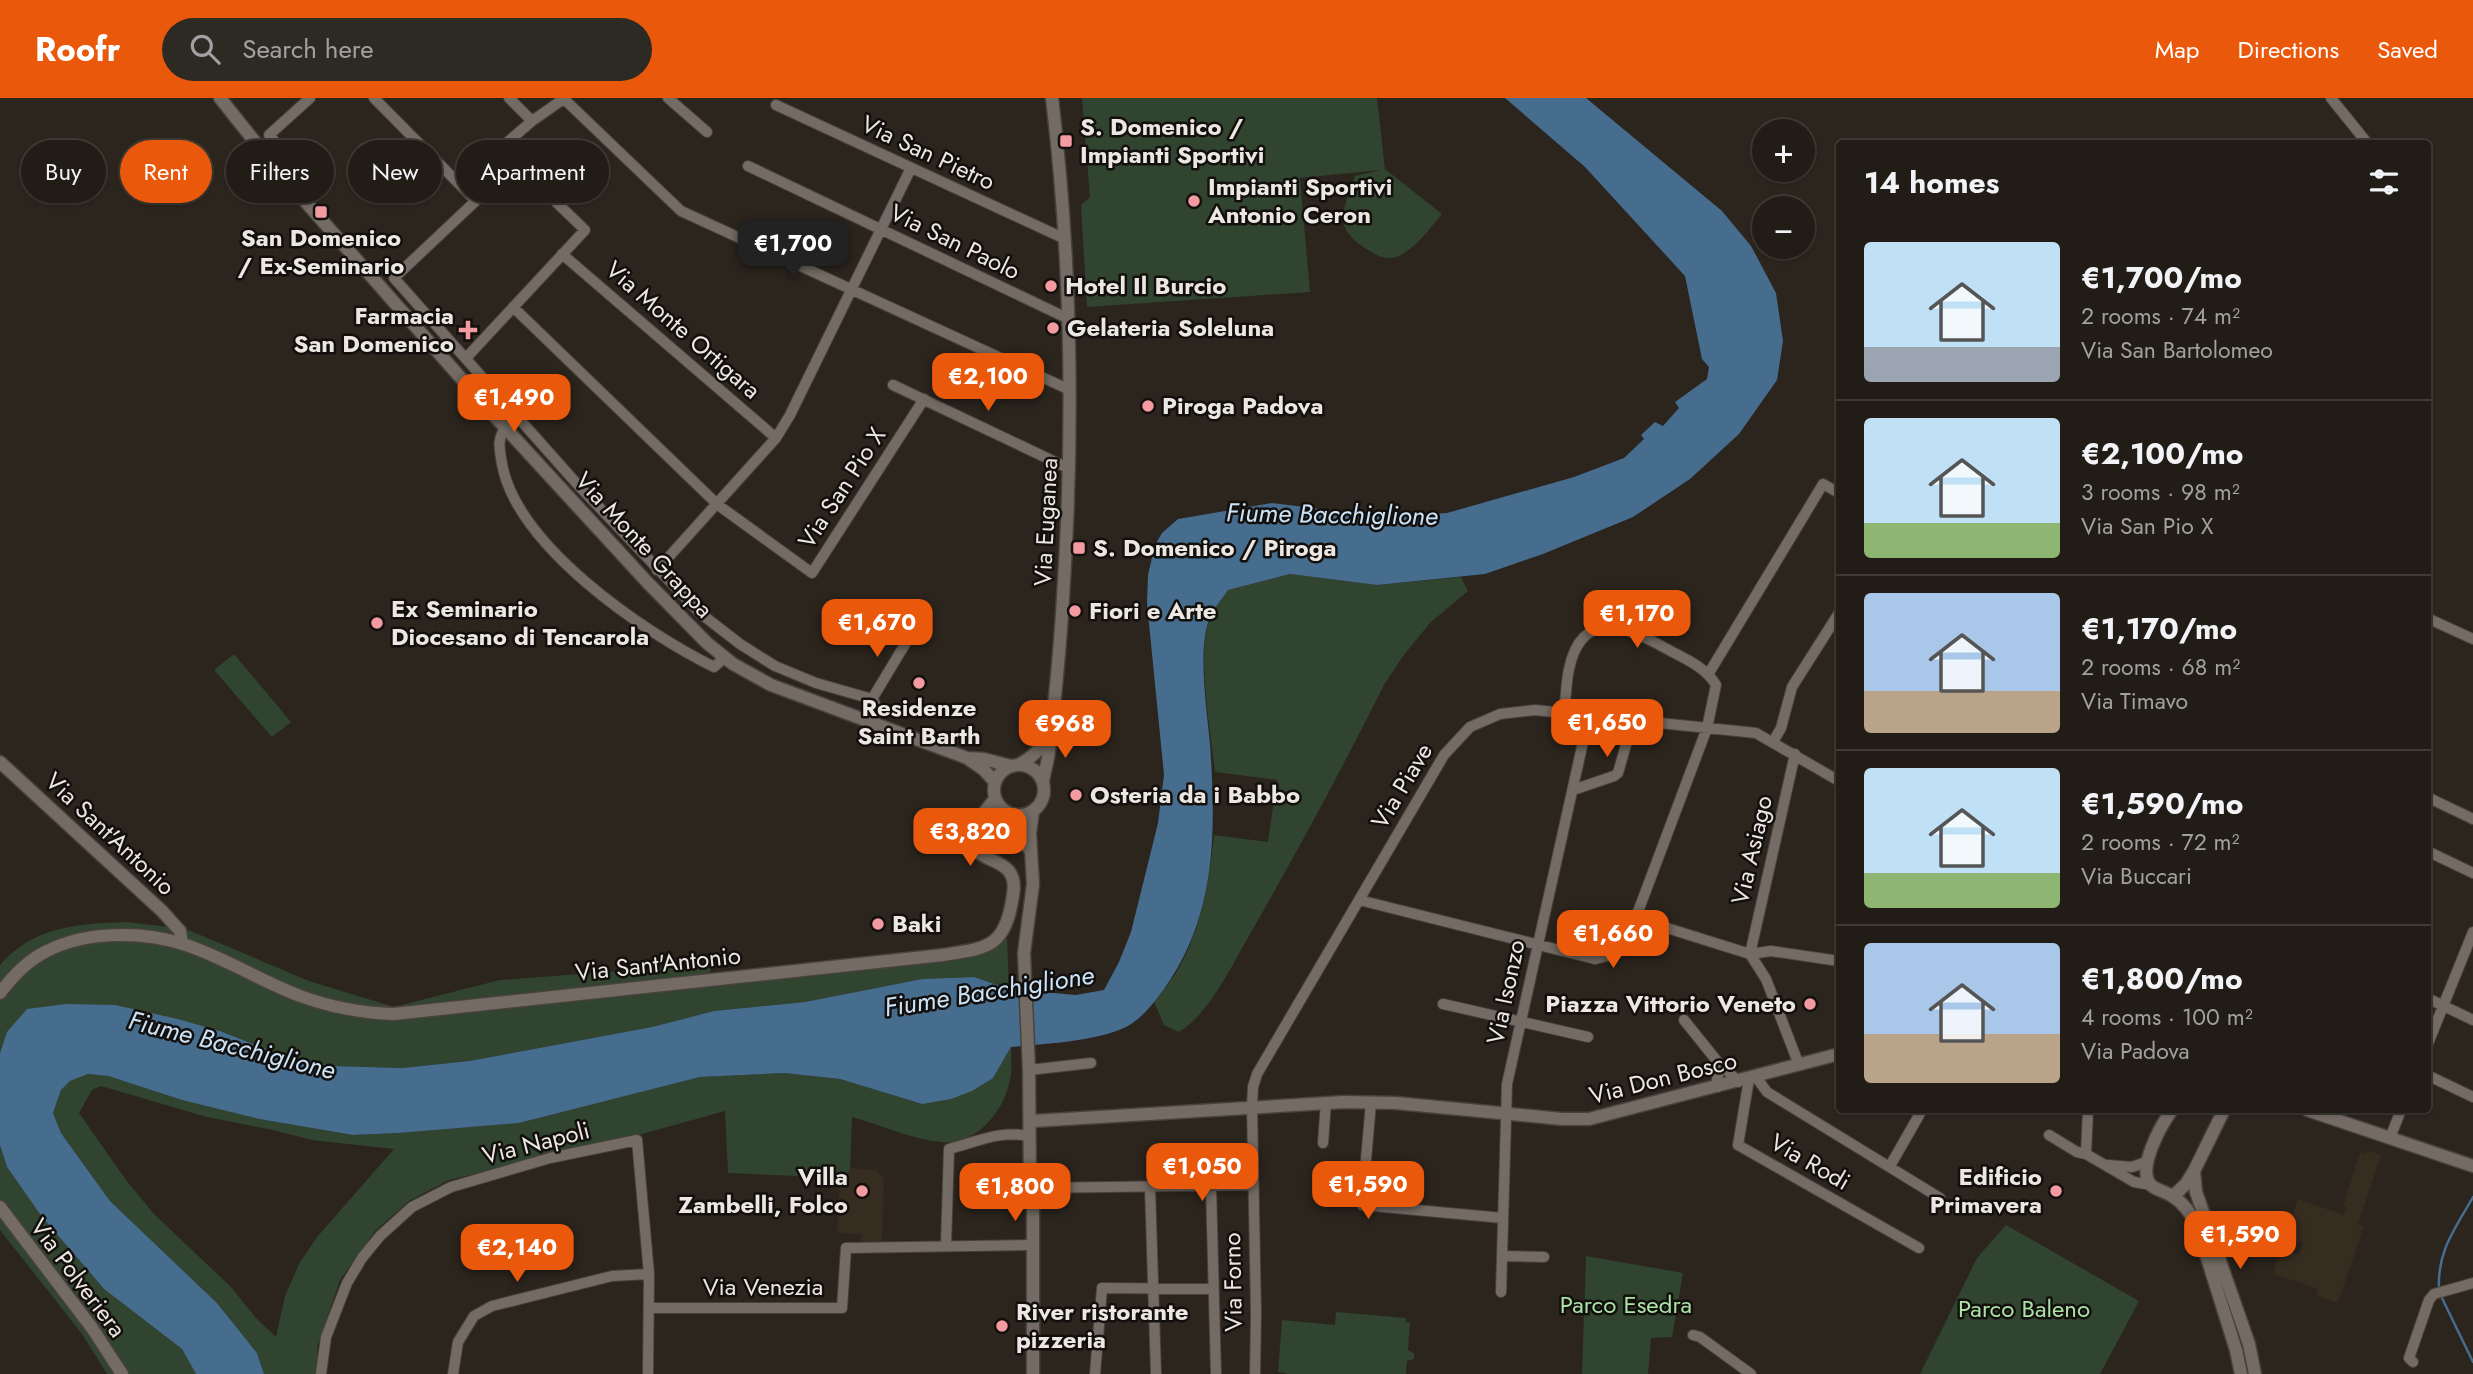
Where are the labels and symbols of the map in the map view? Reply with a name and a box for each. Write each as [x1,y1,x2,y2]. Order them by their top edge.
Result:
street label: Via San Pietro [856,106,1001,199]
place label: S. Domenico / Impianti Sportivi [1080,109,1264,172]
marker: S. Domenico / Impianti Sportivi [1058,133,1074,149]
place label: Impianti Sportivi Antonio Ceron [1207,169,1392,232]
marker: Impianti Sportivi Antonio Ceron [1186,193,1202,209]
street label: Via San Paolo [884,195,1026,288]
marker: San Domenico / Ex-Seminario [313,204,329,220]
place label: San Domenico / Ex-Seminario [238,220,404,283]
pin: €1,700 [736,220,850,280]
street label: Via Monte Ortigara [598,252,769,407]
place label: Hotel Il Burcio [1065,268,1226,303]
marker: Hotel Il Burcio [1043,278,1059,294]
place label: Farmacia San Domenico [293,298,454,361]
place label: Gelateria Soleluna [1067,310,1274,345]
marker: Gelateria Soleluna [1045,320,1061,336]
marker: Farmacia San Domenico [460,322,476,338]
pin: €2,100 [931,354,1045,413]
pin: €1,490 [457,374,571,434]
place label: Piroga Padova [1162,388,1323,423]
marker: Piroga Padova [1140,398,1156,414]
street label: Via San Pio X [789,420,894,555]
street label: Via Euganea [1025,457,1066,587]
street label: Via Monte Grappa [567,464,721,626]
water label: Fiume Bacchiglione [1226,493,1438,535]
place label: S. Domenico / Piroga [1093,530,1336,565]
marker: S. Domenico / Piroga [1071,540,1087,556]
pin: €1,170 [1580,590,1694,650]
place label: Ex Seminario Diocesano di Tencarola [391,591,649,654]
place label: Fiori e Arte [1089,593,1217,628]
pin: €1,670 [820,600,934,659]
marker: Fiori e Arte [1067,603,1083,619]
marker: Ex Seminario Diocesano di Tencarola [369,615,385,631]
marker: Residenze Saint Barth [911,675,927,691]
place label: Residenze Saint Barth [857,690,981,753]
pin: €968 [1024,700,1106,760]
pin: €1,650 [1550,700,1664,759]
street label: Via Piave [1362,736,1441,835]
street label: Via Sant'Antonio [38,764,183,903]
place label: Osteria da i Babbo [1090,777,1300,812]
marker: Osteria da i Babbo [1068,787,1084,803]
street label: Via Asiago [1722,792,1781,908]
pin: €3,820 [913,808,1027,868]
place label: Baki [892,906,941,941]
pin: €1,660 [1556,910,1670,970]
marker: Baki [870,916,886,932]
street label: Via Isonzo [1477,936,1534,1047]
street label: Via Sant'Antonio [573,937,743,990]
water label: Fiume Bacchiglione [881,956,1097,1026]
place label: Piazza Vittorio Veneto [1545,986,1796,1021]
marker: Piazza Vittorio Veneto [1802,996,1818,1012]
water label: Fiume Bacchiglione [125,1001,339,1089]
street label: Via Don Bosco [1585,1042,1740,1113]
street label: Via Napoli [479,1112,593,1173]
street label: Via Rodi [1764,1125,1857,1199]
pin: €1,050 [1145,1144,1259,1203]
place label: Villa Zambelli, Folco [678,1159,848,1222]
place label: Edificio Primavera [1930,1159,2042,1222]
pin: €1,590 [1311,1162,1425,1221]
pin: €1,800 [958,1164,1072,1223]
marker: Villa Zambelli, Folco [854,1183,870,1199]
marker: Edificio Primavera [2048,1183,2064,1199]
street label: Via Polveriera [22,1211,135,1345]
pin: €1,590 [2183,1212,2297,1271]
pin: €2,140 [460,1224,574,1284]
street label: Via Forno [1214,1232,1251,1332]
street label: Via Venezia [703,1269,823,1304]
park label: Parco Esedra [1560,1287,1692,1322]
park label: Parco Baleno [1958,1291,2090,1326]
place label: River ristorante pizzeria [1016,1294,1188,1357]
marker: River ristorante pizzeria [994,1318,1010,1334]

